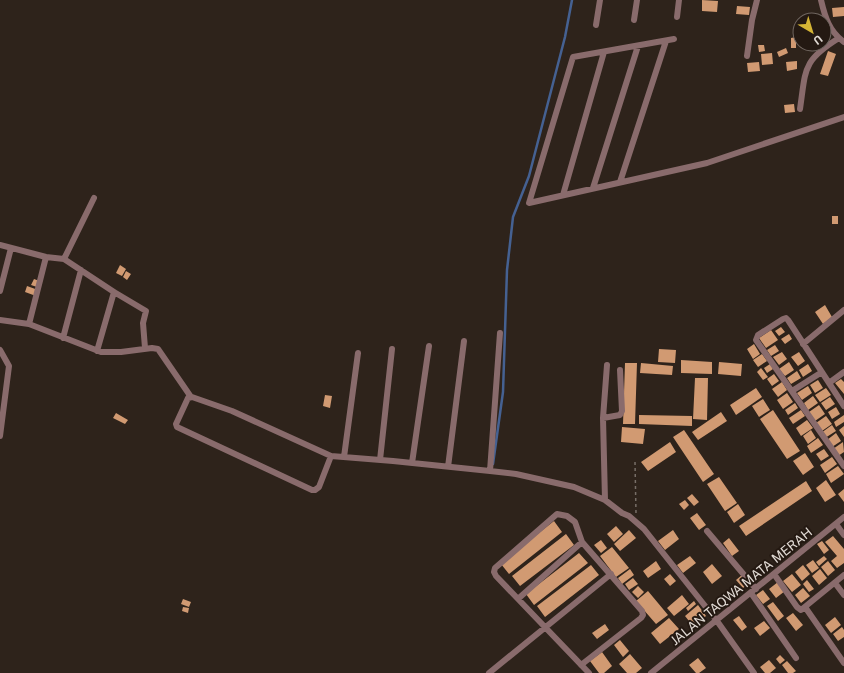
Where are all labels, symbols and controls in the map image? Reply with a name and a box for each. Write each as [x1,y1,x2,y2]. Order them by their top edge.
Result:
north arrow [792,12,832,52]
text: U [811,33,825,47]
street label: JALAN TAQWA MATA MERAH [667,525,815,648]

